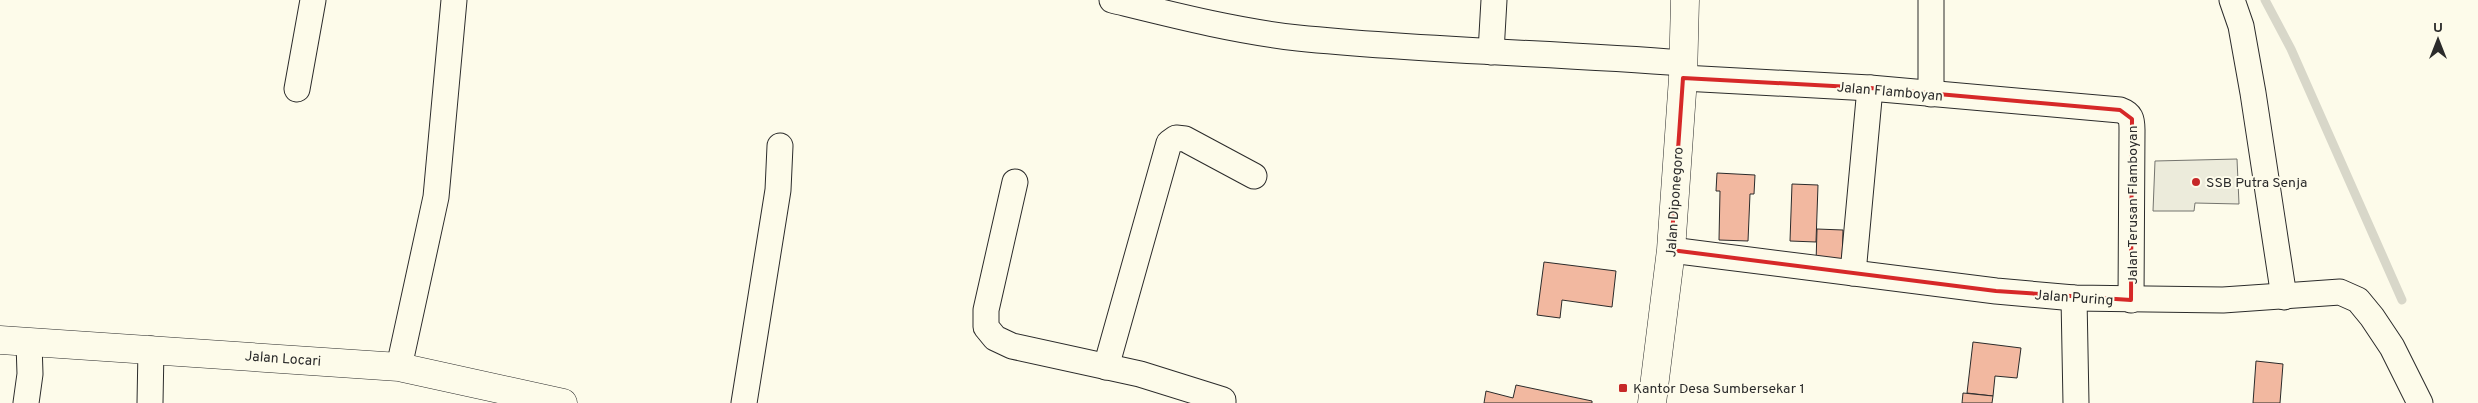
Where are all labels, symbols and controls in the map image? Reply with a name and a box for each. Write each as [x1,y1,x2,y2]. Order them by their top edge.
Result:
north arrow [2413,15,2463,65]
text: U [2433,20,2443,37]
street label: Jalan Flamboyan [1836,79,1944,106]
street label: Jalan Terusan Flamboyan [2125,125,2142,285]
street label: Jalan Diponegoro [1663,146,1688,258]
place label: SSB Putra Senja [2206,175,2307,192]
marker: SSB Putra Senja [2190,176,2202,188]
street label: Jalan Puring [2034,287,2114,310]
street label: Jalan Locari [244,348,322,371]
place label: Kantor Desa Sumbersekar 1 [1633,381,1805,398]
marker: Kantor Desa Sumbersekar 1 [1617,382,1629,394]

